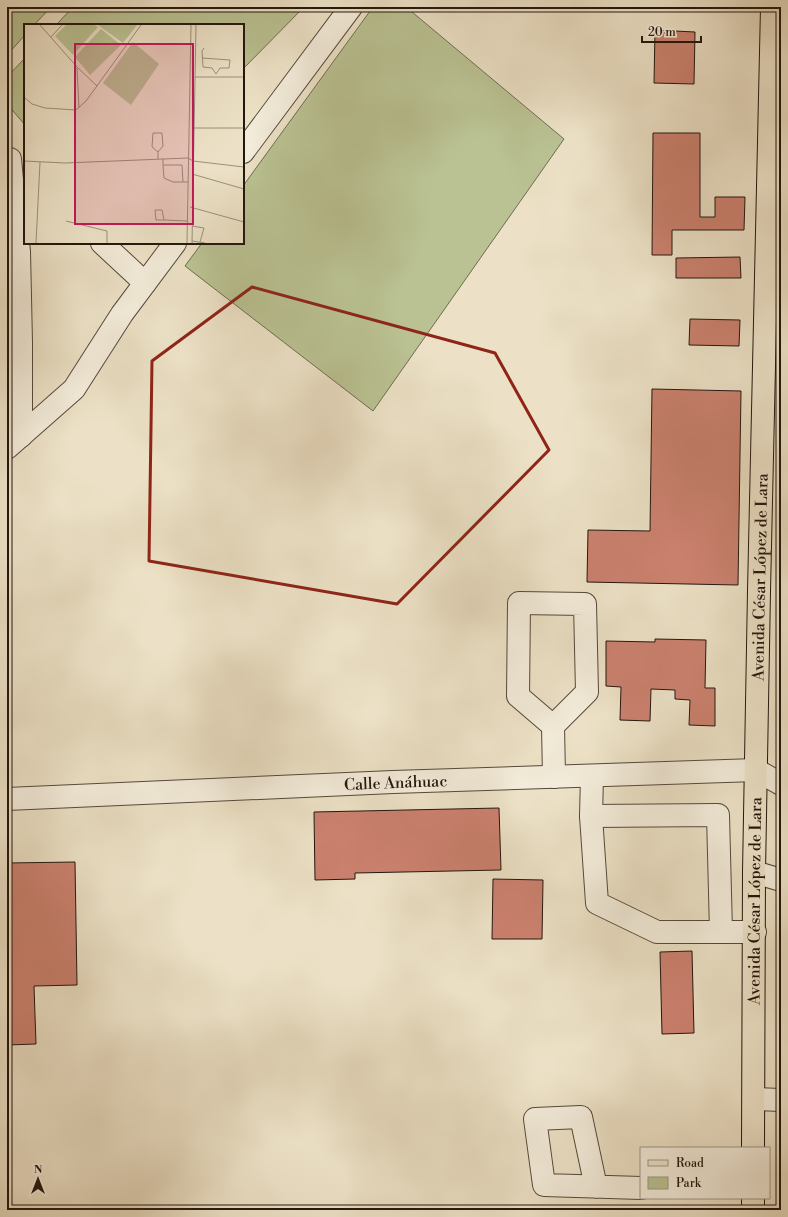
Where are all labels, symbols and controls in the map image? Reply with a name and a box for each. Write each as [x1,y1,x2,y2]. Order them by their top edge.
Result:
scale bar [642,18,701,44]
inset map [24,24,244,244]
text: 20 m [648,25,676,40]
street label: Avenida César López de Lara [748,472,773,682]
street label: Calle Anáhuac [344,771,448,795]
street label: Avenida César López de Lara [745,796,766,1006]
legend [640,1147,770,1199]
text: Road [676,1156,704,1171]
north arrow [18,1159,58,1199]
text: N [34,1163,43,1177]
text: Park [676,1176,702,1191]

